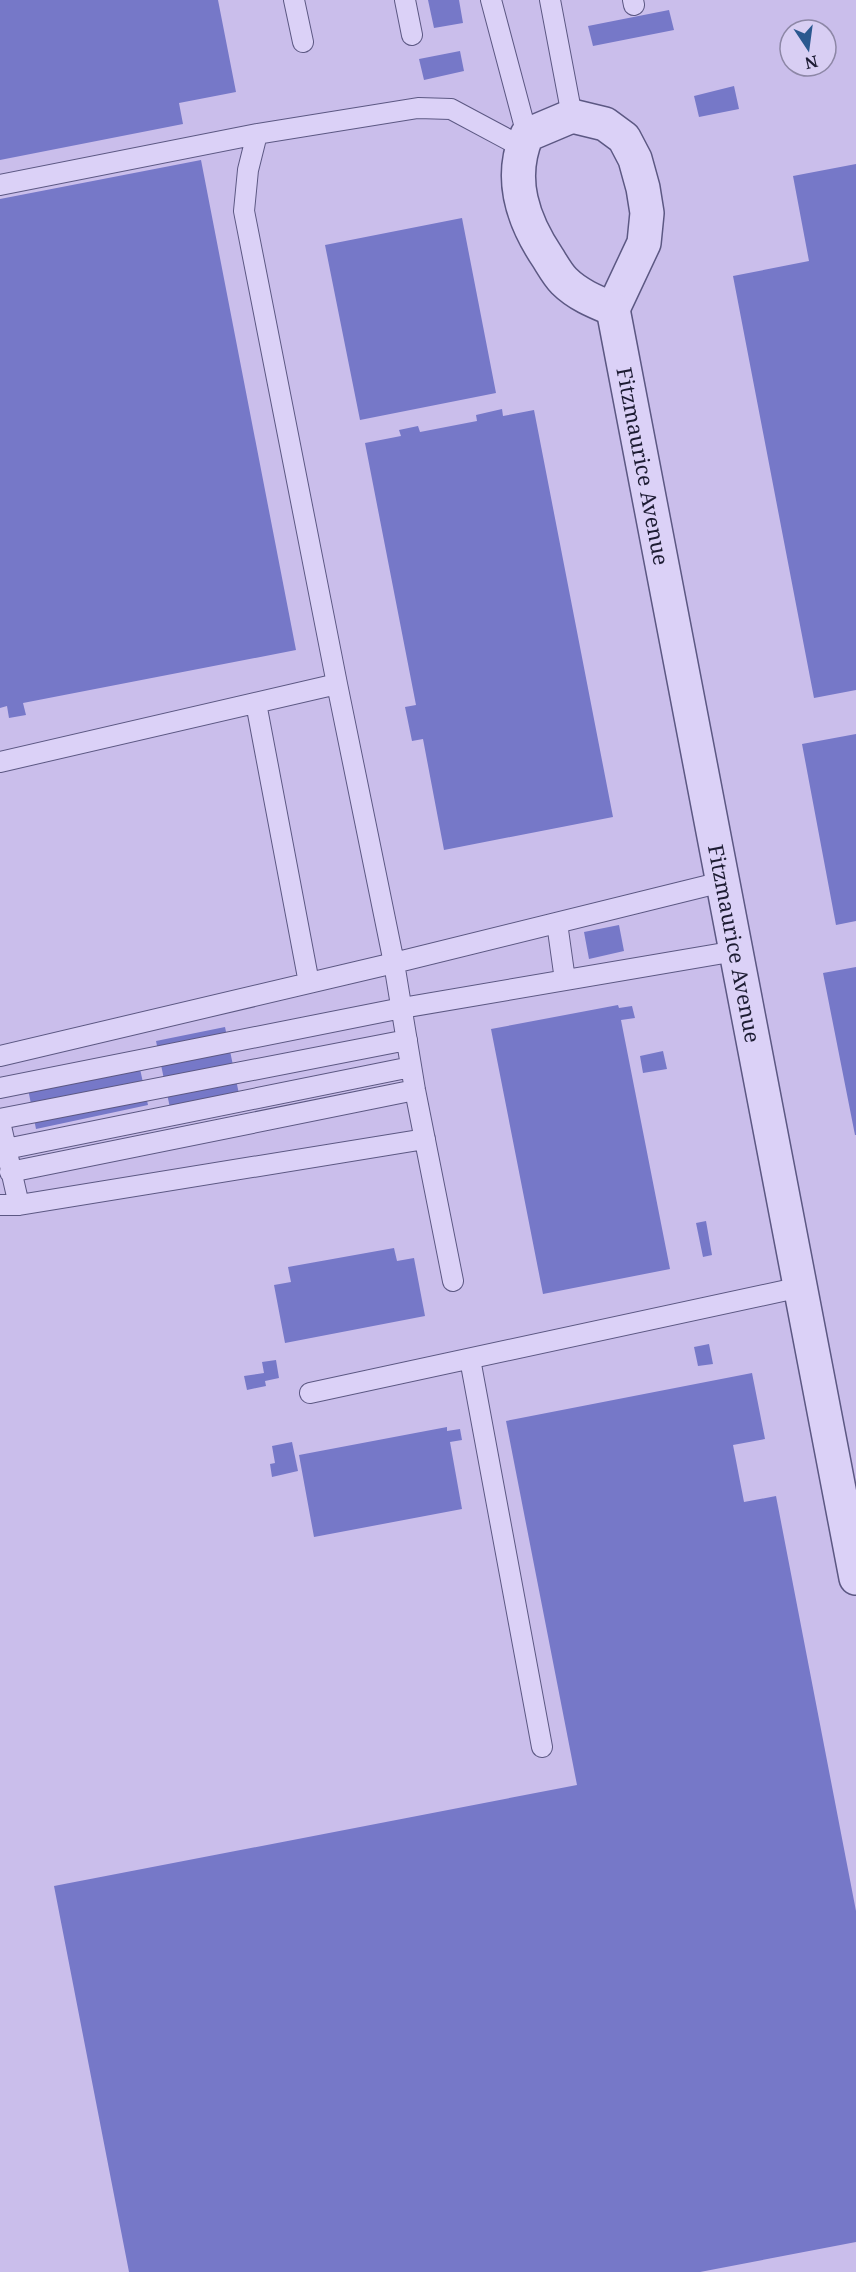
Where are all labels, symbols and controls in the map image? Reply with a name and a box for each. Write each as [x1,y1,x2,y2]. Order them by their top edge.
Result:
north arrow [778,18,838,78]
text: N [802,50,820,75]
street label: Fitzmaurice Avenue [610,365,676,568]
street label: Fitzmaurice Avenue [702,842,767,1045]

